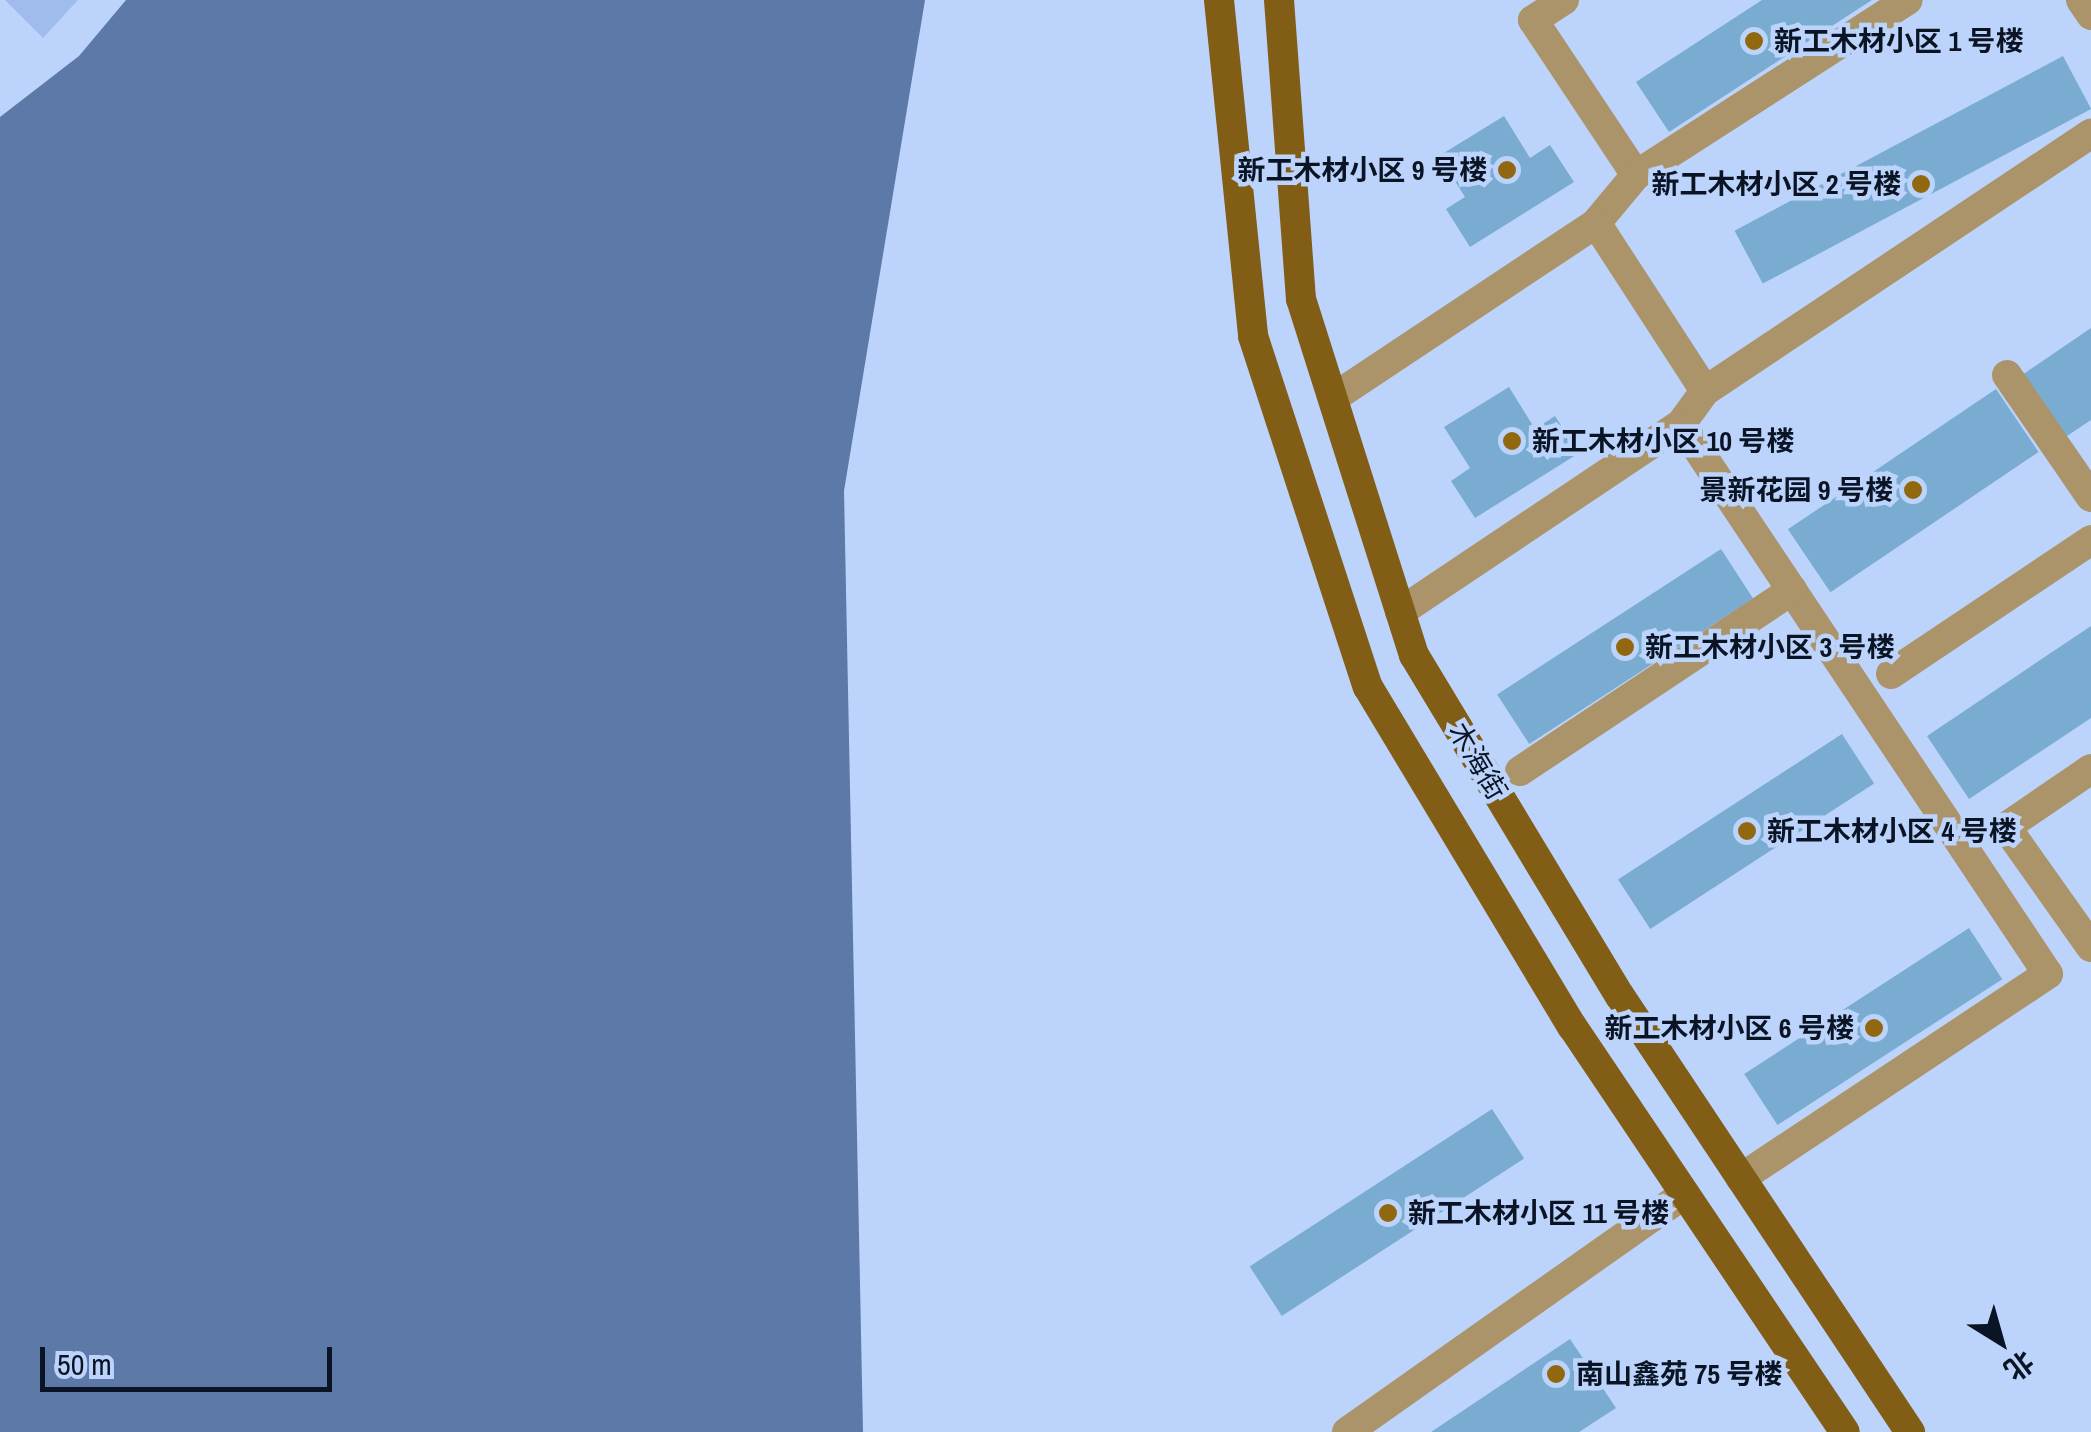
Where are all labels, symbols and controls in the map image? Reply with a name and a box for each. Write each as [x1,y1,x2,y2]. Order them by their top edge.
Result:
place label: 新工木材小区 1 号楼 [1774,24,2024,58]
marker: 新工木材小区 1 号楼 [1743,30,1765,52]
place label: 新工木材小区 9 号楼 [1237,153,1487,187]
marker: 新工木材小区 9 号楼 [1496,159,1518,181]
place label: 新工木材小区 2 号楼 [1651,167,1901,201]
marker: 新工木材小区 2 号楼 [1910,173,1932,195]
place label: 新工木材小区 10 号楼 [1532,424,1794,458]
marker: 新工木材小区 10 号楼 [1501,430,1523,452]
place label: 景新花园 9 号楼 [1699,473,1893,507]
marker: 景新花园 9 号楼 [1902,479,1924,501]
place label: 新工木材小区 3 号楼 [1645,630,1895,664]
marker: 新工木材小区 3 号楼 [1614,636,1636,658]
street label: 木海街 [1442,716,1514,806]
place label: 新工木材小区 4 号楼 [1767,814,2017,848]
marker: 新工木材小区 4 号楼 [1736,820,1758,842]
place label: 新工木材小区 6 号楼 [1604,1011,1854,1045]
marker: 新工木材小区 6 号楼 [1863,1017,1885,1039]
place label: 新工木材小区 11 号楼 [1408,1196,1669,1230]
marker: 新工木材小区 11 号楼 [1377,1202,1399,1224]
north arrow [1951,1292,2051,1392]
scale bar [45,1327,338,1389]
text: 北 [1996,1342,2042,1390]
text: 50 m [57,1344,112,1384]
place label: 南山鑫苑 75 号楼 [1576,1357,1782,1391]
marker: 南山鑫苑 75 号楼 [1545,1363,1567,1385]

